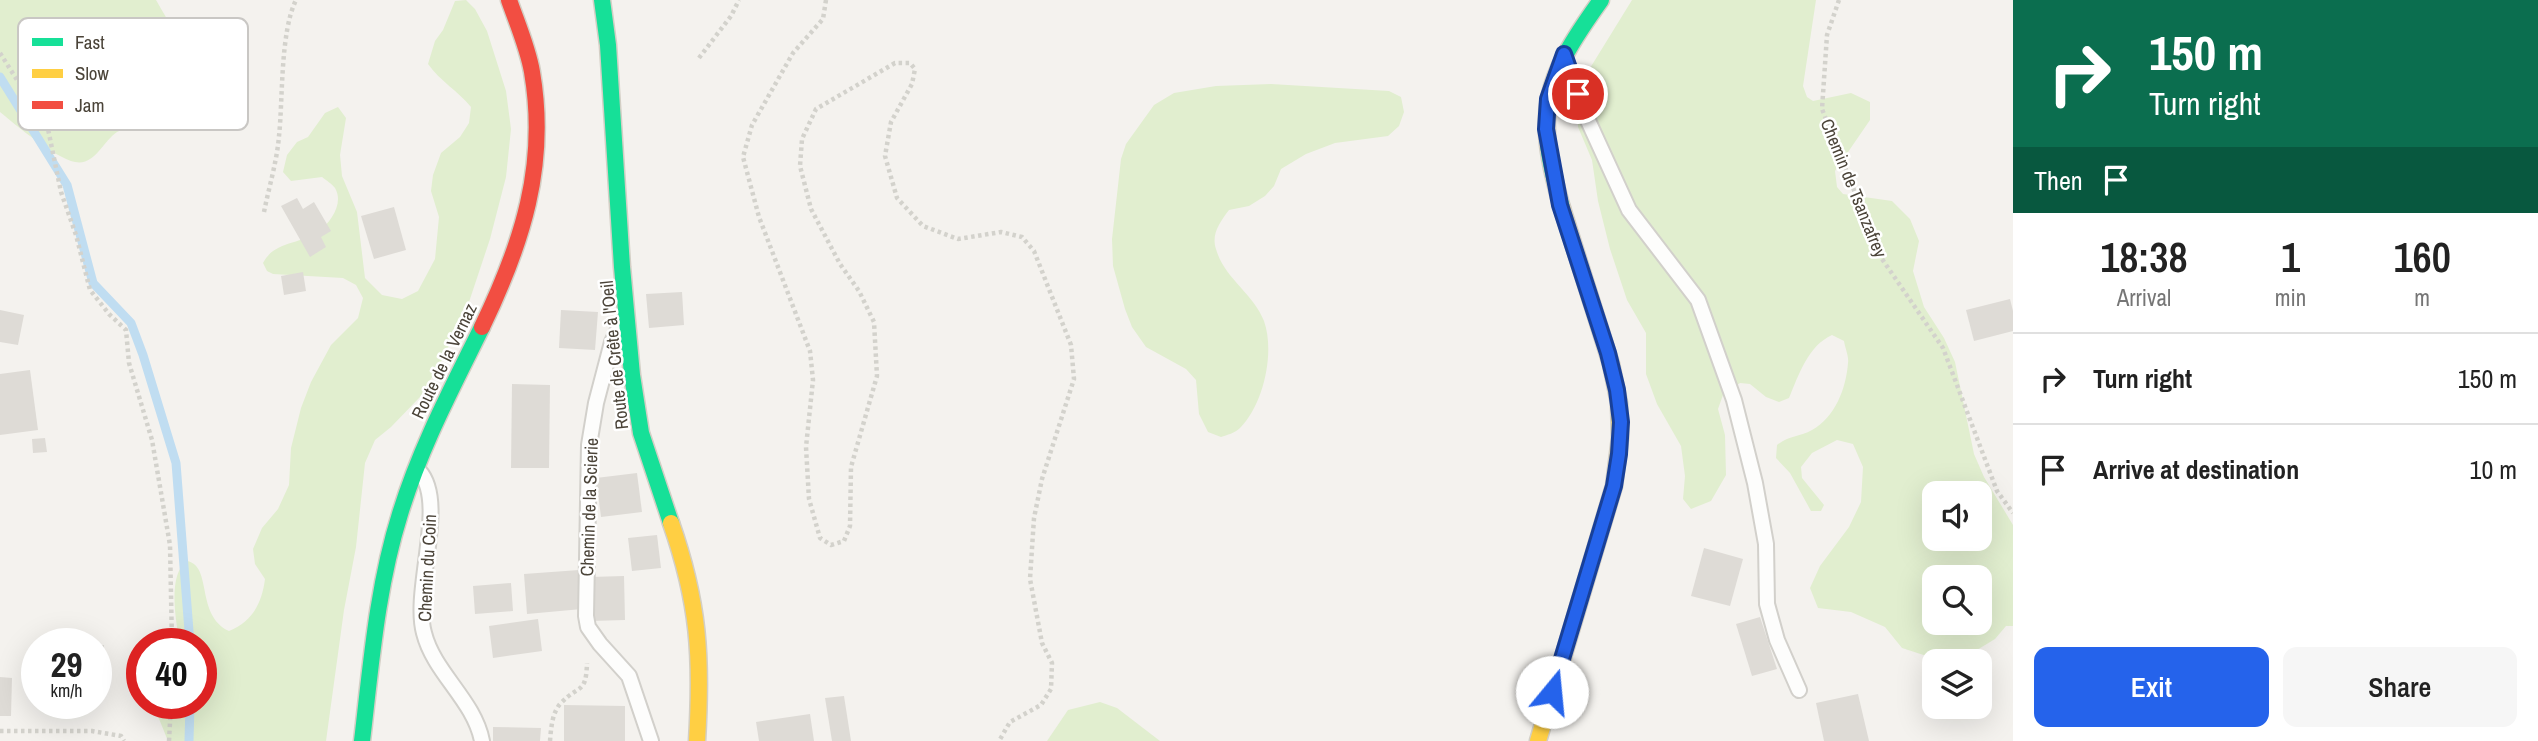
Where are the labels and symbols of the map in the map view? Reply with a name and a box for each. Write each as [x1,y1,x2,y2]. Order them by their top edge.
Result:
legend [18,18,248,130]
text: Fast [75,29,105,55]
text: Slow [75,60,110,86]
pin [1548,64,1608,124]
text: Jam [75,92,104,118]
street label: Chemin de Tsanzafrey [1815,115,1894,262]
street label: Route de Crête à l'Oeil [594,279,634,431]
street label: Route de la Vernaz [405,299,483,423]
street label: Chemin de la Scierie [574,437,604,577]
street label: Chemin du Coin [412,514,442,622]
speed limit sign: 40 [126,628,217,719]
position arrow [1515,655,1589,729]

